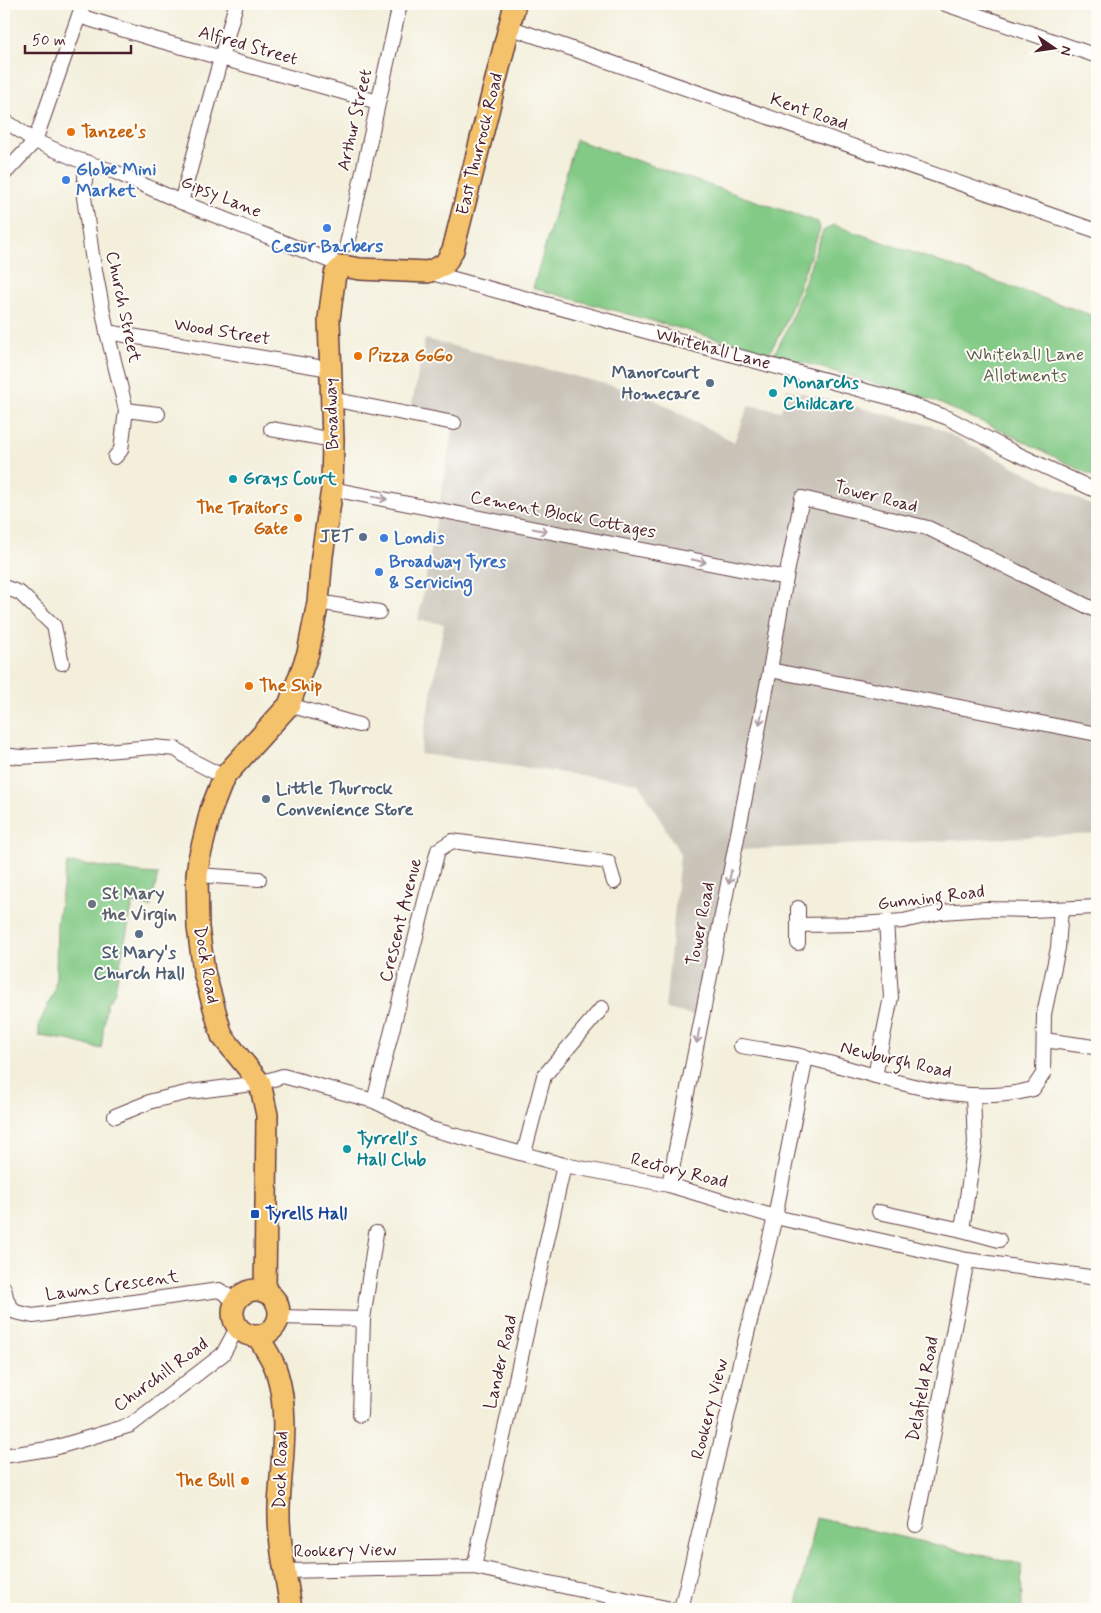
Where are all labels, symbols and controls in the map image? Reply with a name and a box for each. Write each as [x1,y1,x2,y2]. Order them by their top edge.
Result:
street label: Alfred Street [196,20,301,72]
scale bar [25,22,131,54]
north arrow [1028,22,1078,72]
text: 50 m [32,31,66,51]
text: N [1056,44,1076,57]
street label: Arthur Street [332,66,378,173]
street label: East Thurrock Road [451,70,509,218]
street label: Kent Road [767,87,851,137]
place label: Tanzee's [81,120,146,144]
marker: Tanzee's [65,126,77,138]
place label: Globe Mini Market [76,158,156,203]
street label: Gipsy Lane [177,170,265,224]
marker: Globe Mini Market [60,174,72,186]
marker: Cesur Barbers [321,222,333,234]
place label: Cesur Barbers [271,235,383,259]
street label: Church Street [99,249,147,365]
street label: Wood Street [172,313,272,351]
street label: Whitehall Lane [653,322,773,376]
park label: Whitehall Lane Allotments [966,343,1084,388]
place label: Pizza GoGo [368,344,453,368]
marker: Pizza GoGo [352,350,364,362]
place label: Manorcourt Homecare [612,361,700,406]
place label: Monarchs Childcare [783,371,859,416]
marker: Manorcourt Homecare [704,377,716,389]
street label: Broadway [319,378,345,450]
marker: Monarchs Childcare [767,387,779,399]
place label: Grays Court [243,467,337,491]
marker: Grays Court [227,473,239,485]
street label: Tower Road [832,475,920,519]
street label: Cement Block Cottages [468,485,658,545]
one-way arrow [372,494,388,504]
place label: The Traitors Gate [196,496,288,541]
marker: The Traitors Gate [292,512,304,524]
place label: JET [320,525,355,549]
one-way arrow [531,525,547,535]
place label: Londis [394,526,444,550]
marker: JET [357,531,369,543]
marker: Londis [378,532,390,544]
place label: Broadway Tyres & Servicing [389,550,506,597]
one-way arrow [691,557,707,566]
marker: Broadway Tyres & Servicing [373,566,385,578]
place label: The Ship [259,674,322,698]
marker: The Ship [243,680,255,692]
one-way arrow [756,709,765,725]
place label: Little Thurrock Convenience Store [276,777,414,822]
marker: Little Thurrock Convenience Store [260,793,272,805]
street label: Crescent Avenue [374,855,428,985]
one-way arrow [724,868,734,884]
street label: Tower Road [681,880,721,968]
street label: Gunning Road [876,880,986,918]
place label: St Mary the Virgin [101,882,177,929]
marker: St Mary the Virgin [86,898,98,910]
street label: Dock Road [187,924,225,1006]
marker: St Mary's Church Hall [133,928,145,940]
place label: St Mary's Church Hall [94,941,185,986]
one-way arrow [693,1028,703,1044]
street label: Newburgh Road [837,1036,954,1086]
place label: Tyrrell's Hall Club [357,1127,427,1172]
marker: Tyrrell's Hall Club [341,1143,353,1155]
street label: Rectory Road [628,1147,730,1195]
place label: Tyrells Hall [265,1202,348,1226]
marker: Tyrells Hall [249,1208,261,1220]
street label: Lawns Crescent [44,1265,180,1307]
street label: Lander Road [478,1312,524,1412]
street label: Churchill Road [109,1332,213,1418]
street label: Delafield Road [901,1334,945,1444]
street label: Rookery View [686,1356,734,1462]
street label: Dock Road [268,1431,294,1509]
place label: The Bull [176,1469,236,1493]
marker: The Bull [239,1475,251,1487]
street label: Rookery View [293,1538,397,1564]

